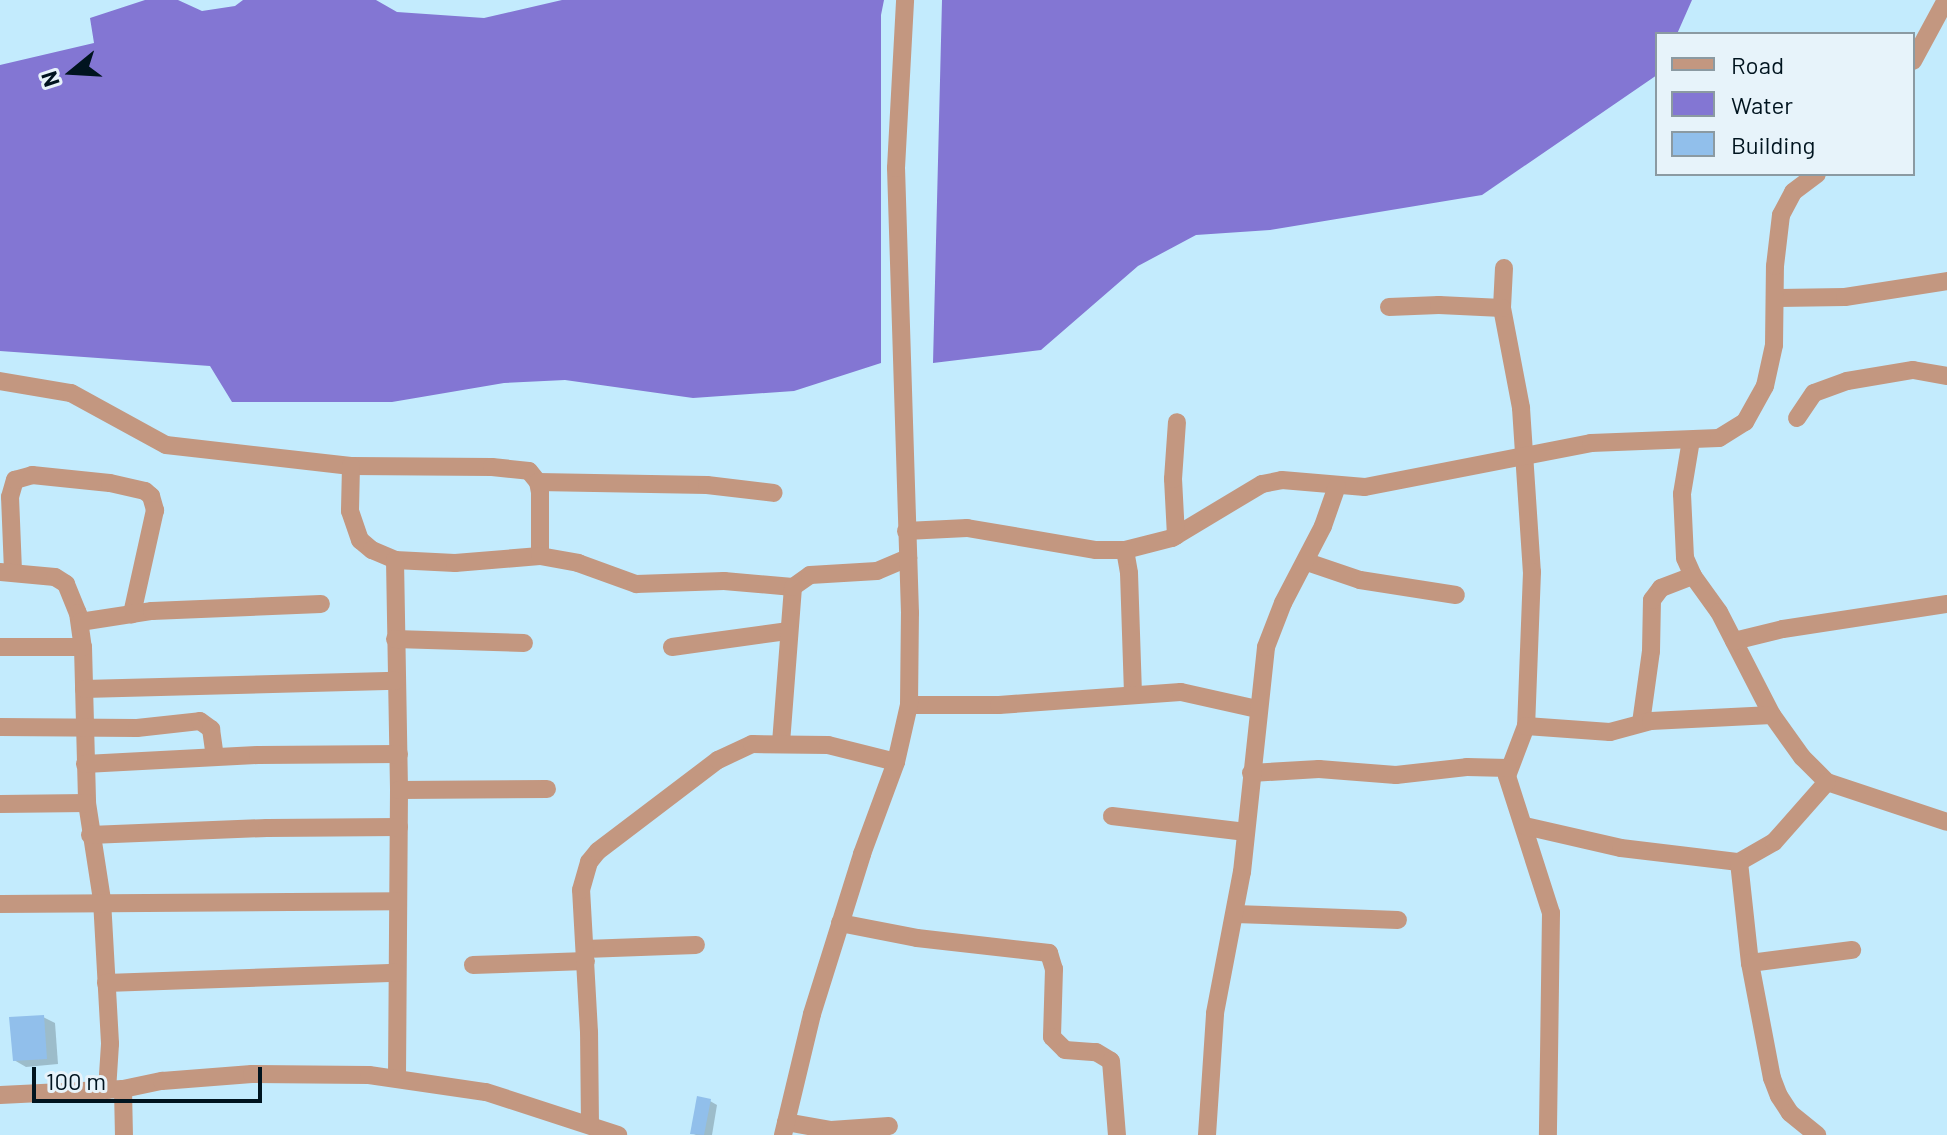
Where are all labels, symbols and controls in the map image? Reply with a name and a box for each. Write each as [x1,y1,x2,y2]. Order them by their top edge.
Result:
north arrow [32,32,112,112]
legend [1655,32,1915,176]
text: Road [1731,50,1784,79]
text: N [35,68,64,90]
text: Water [1731,90,1793,119]
text: Building [1731,130,1815,159]
scale bar [36,1051,266,1101]
text: 100 m [46,1066,106,1095]

